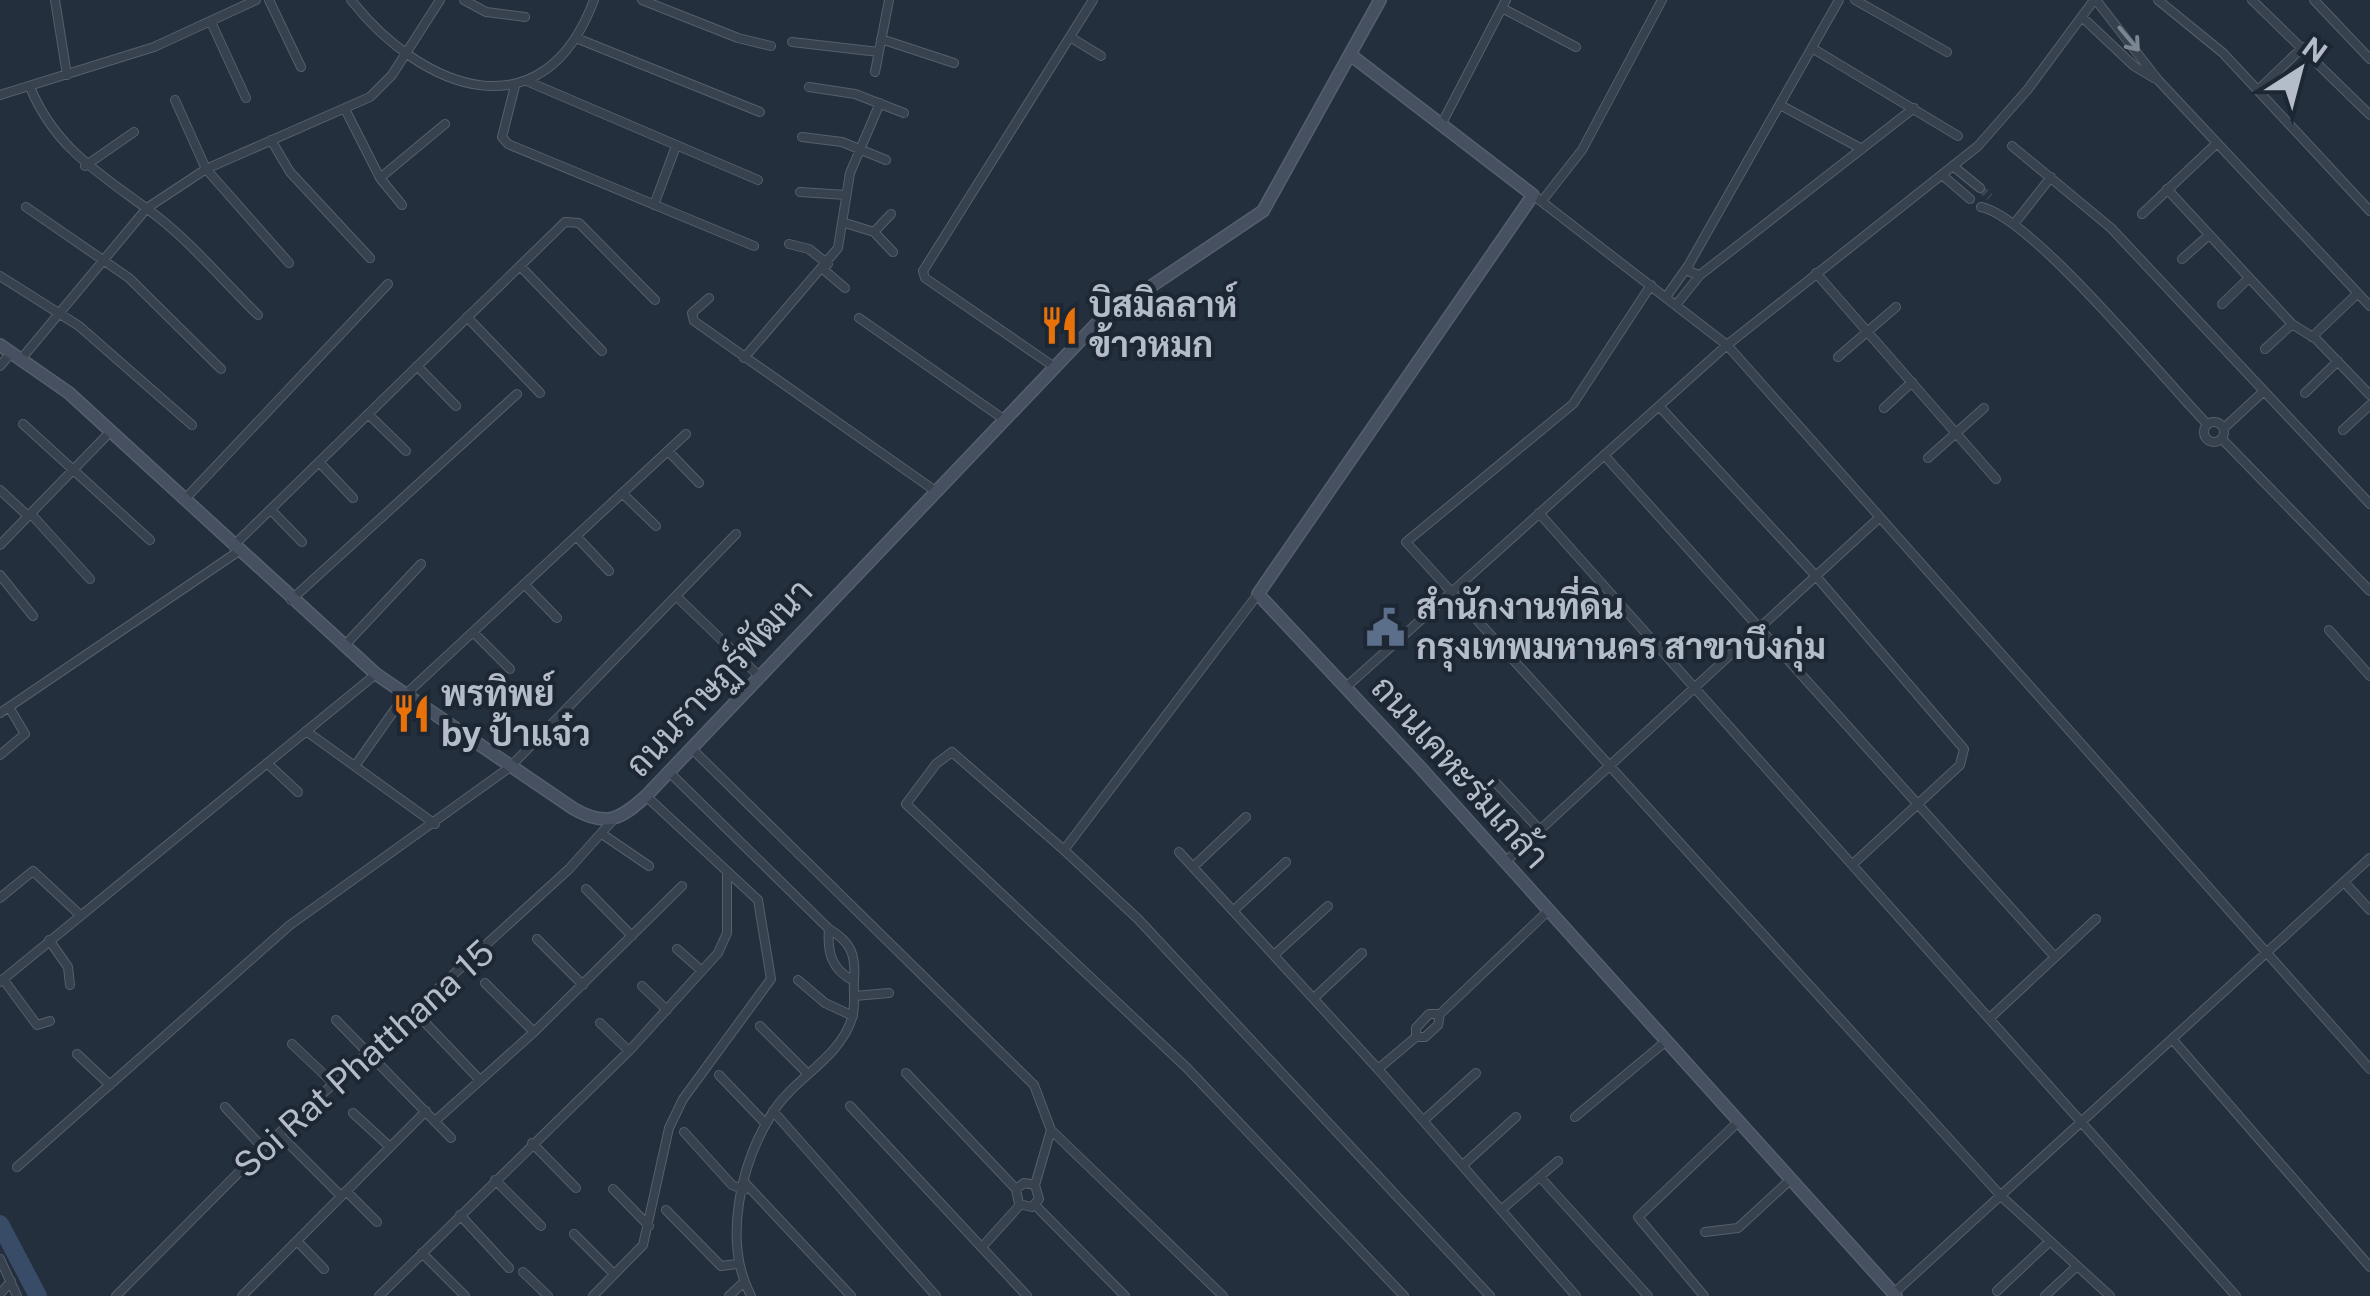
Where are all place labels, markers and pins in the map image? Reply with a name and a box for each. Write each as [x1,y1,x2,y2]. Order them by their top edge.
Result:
place label: บิสมิลลาห์ ข้าวหมก [1089,281,1238,365]
restaurant icon: บิสมิลลาห์ ข้าวหมก [1038,304,1080,346]
place label: สำนักงานที่ดิน กรุงเทพมหานคร สาขาบึงกุ่ม [1416,576,1826,672]
public building icon: สำนักงานที่ดิน กรุงเทพมหานคร สาขาบึงกุ่ม [1365,606,1407,648]
place label: พรทิพย์ by ป้าแจ๋ว [441,670,591,754]
restaurant icon: พรทิพย์ by ป้าแจ๋ว [390,693,432,735]

